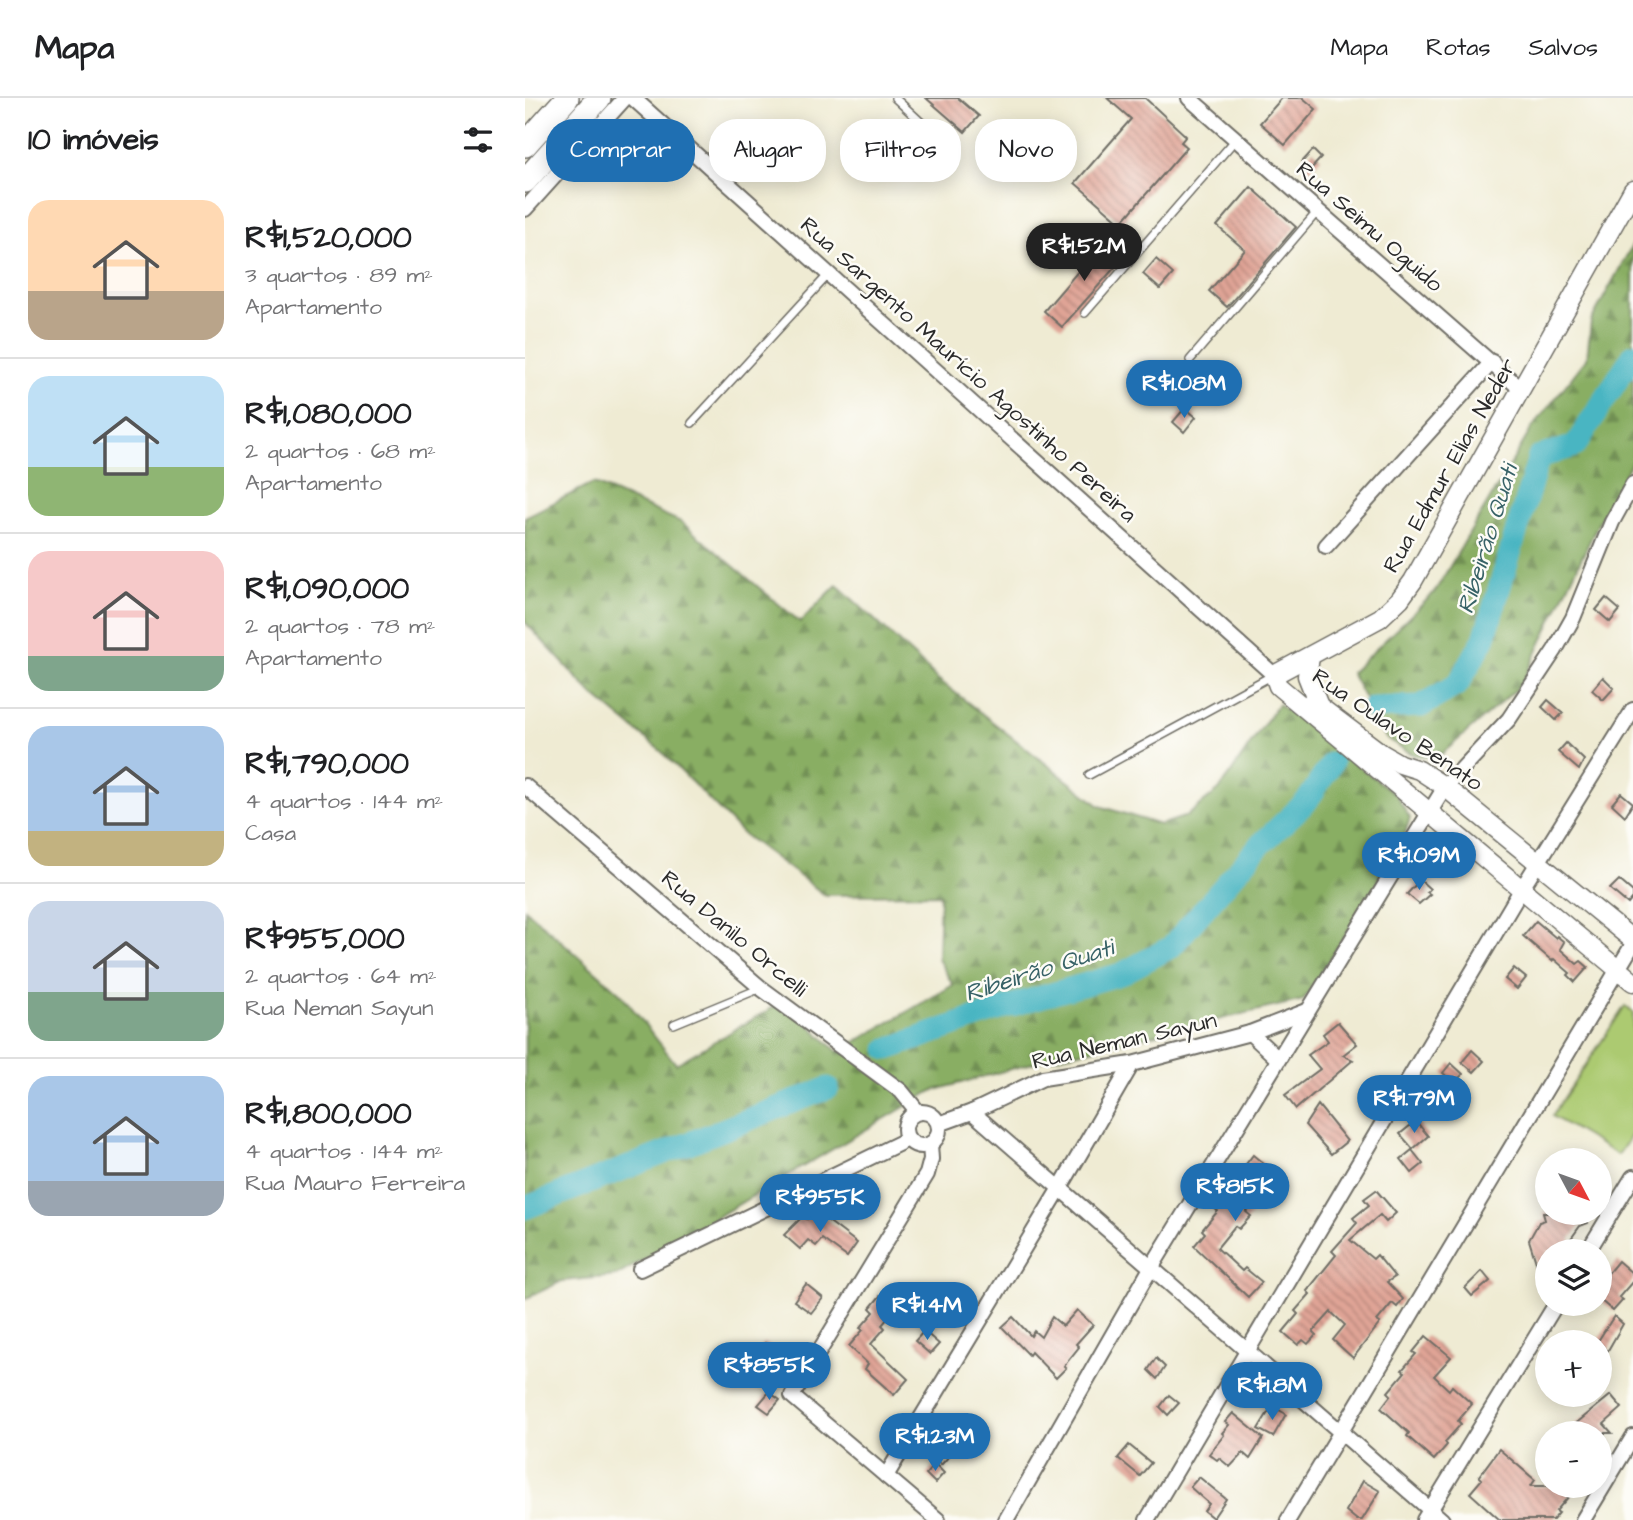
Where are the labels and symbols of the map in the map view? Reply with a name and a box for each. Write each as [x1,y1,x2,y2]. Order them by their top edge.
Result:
street label: Rua Seimu Oguido [1288,154,1450,301]
street label: Rua Sargento Maurício Agostinho Pereira [792,210,1144,531]
pin: R$1.52M [1019,223,1149,283]
street label: Rua Edmur Elias Neder [1375,352,1525,579]
pin: R$1.08M [1119,360,1249,420]
water label: Ribeirão Quati [1449,457,1528,618]
street label: Rua Oulavo Benato [1306,661,1489,799]
pin: R$1.09M [1354,832,1484,892]
street label: Rua Danilo Orcelli [654,863,815,1005]
water label: Ribeirão Quati [961,930,1121,1011]
street label: Rua Neman Sayun [1029,1004,1220,1079]
pin: R$1.79M [1349,1076,1479,1135]
north arrow [1535,1148,1612,1225]
pin: R$815K [1178,1164,1292,1223]
pin: R$955K [763,1174,877,1234]
pin: R$1.4M [870,1282,984,1342]
pin: R$855K [712,1342,826,1402]
pin: R$1.8M [1215,1362,1329,1422]
pin: R$1.23M [870,1414,1000,1473]

